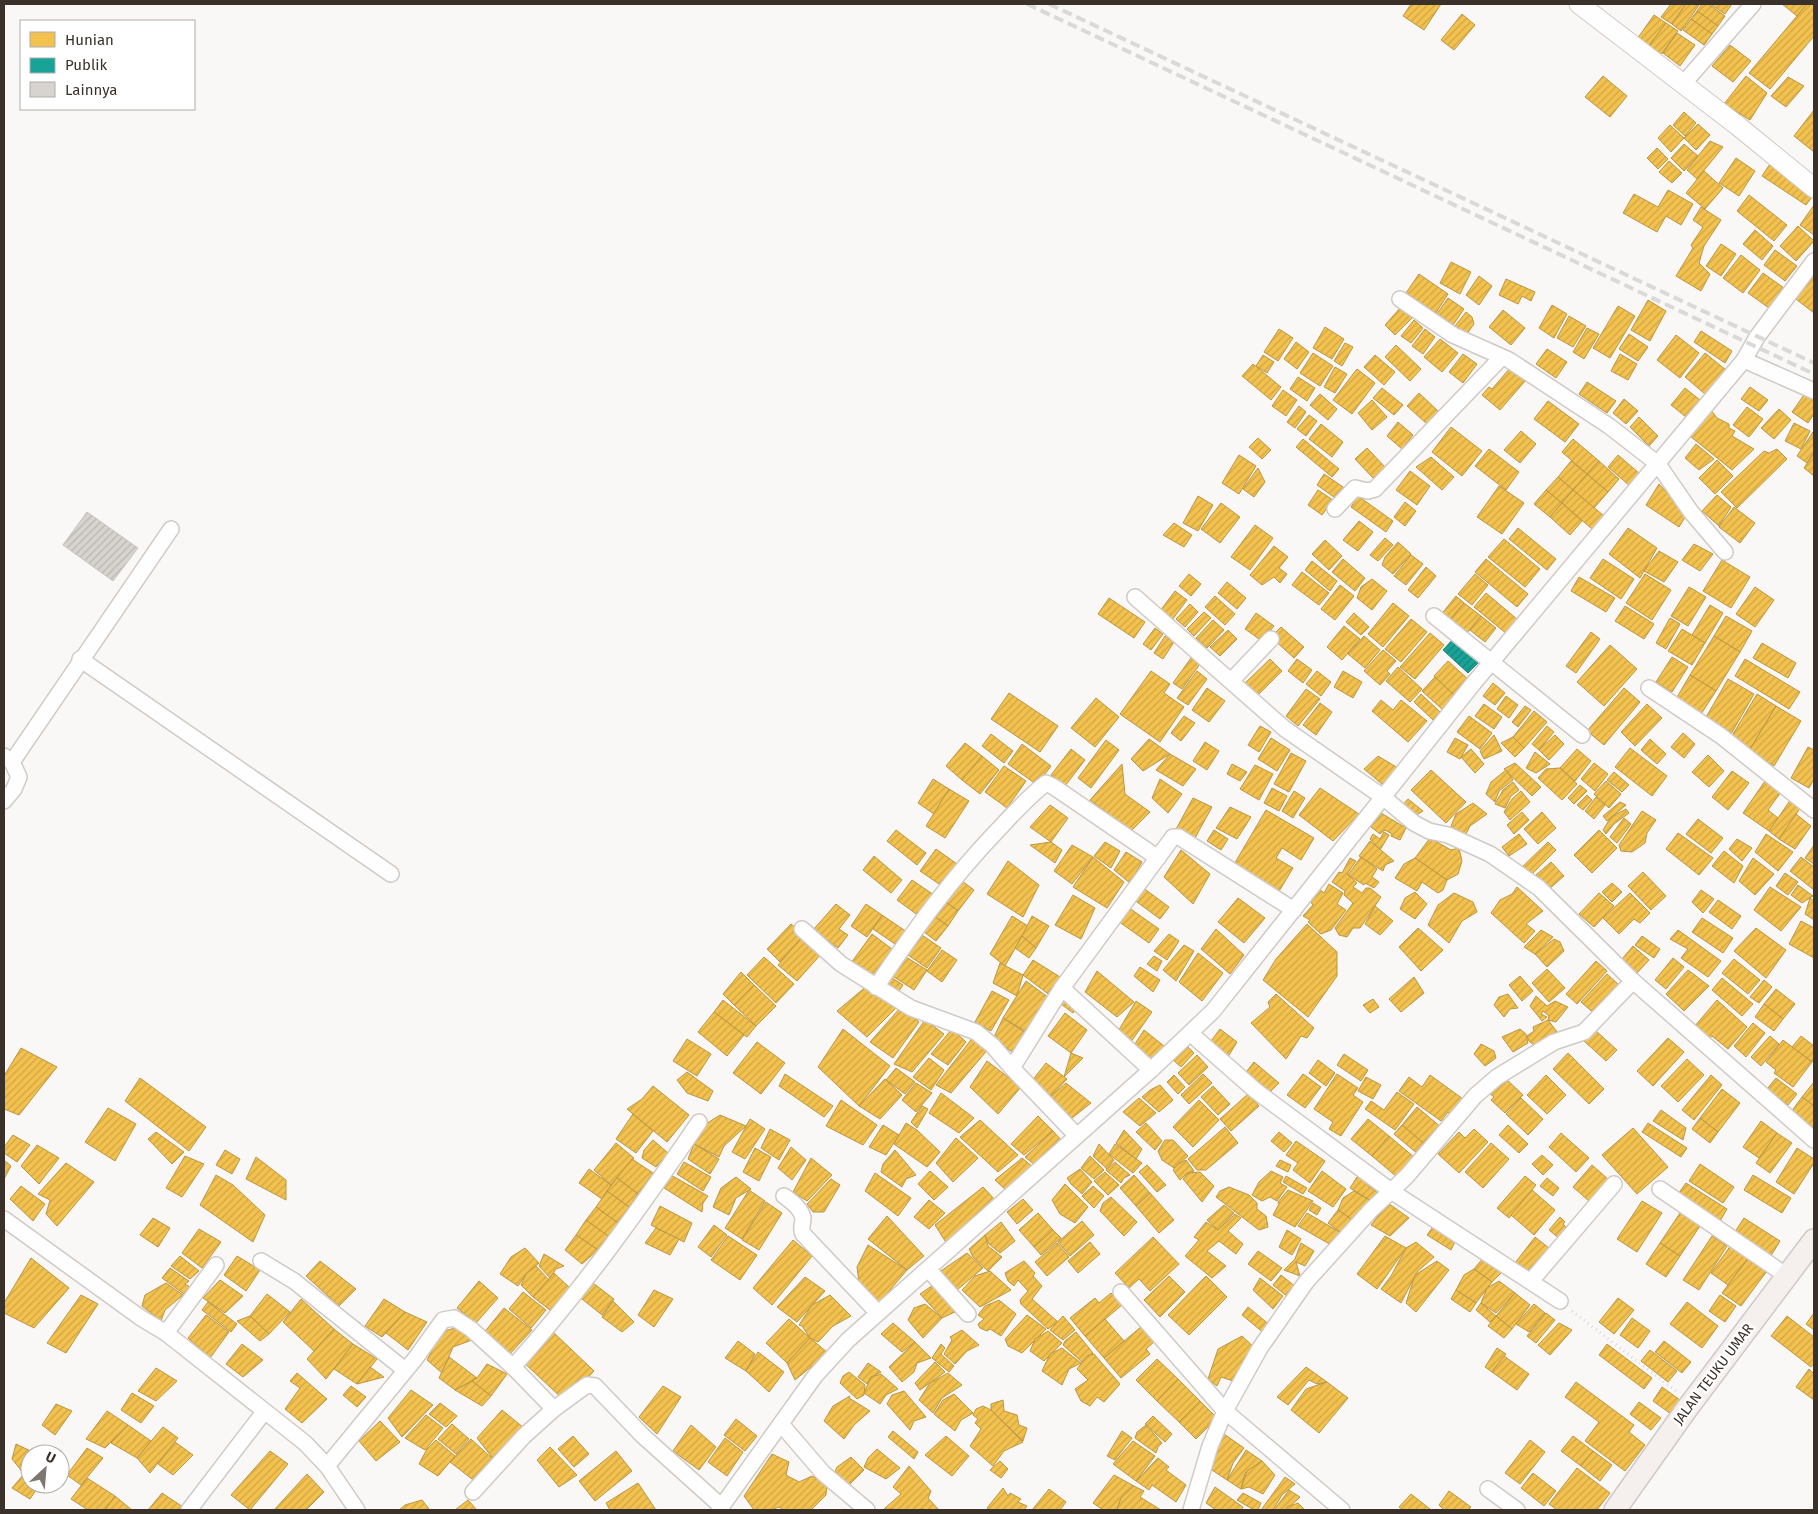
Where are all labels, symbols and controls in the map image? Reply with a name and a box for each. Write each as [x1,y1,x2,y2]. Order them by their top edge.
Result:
legend [20,20,195,110]
text: Hunian [65,31,114,49]
text: Publik [65,56,108,74]
text: Lainnya [65,81,118,99]
street label: JALAN TEUKU UMAR [1670,1320,1757,1428]
north arrow [20,1444,70,1494]
text: U [43,1448,58,1467]

